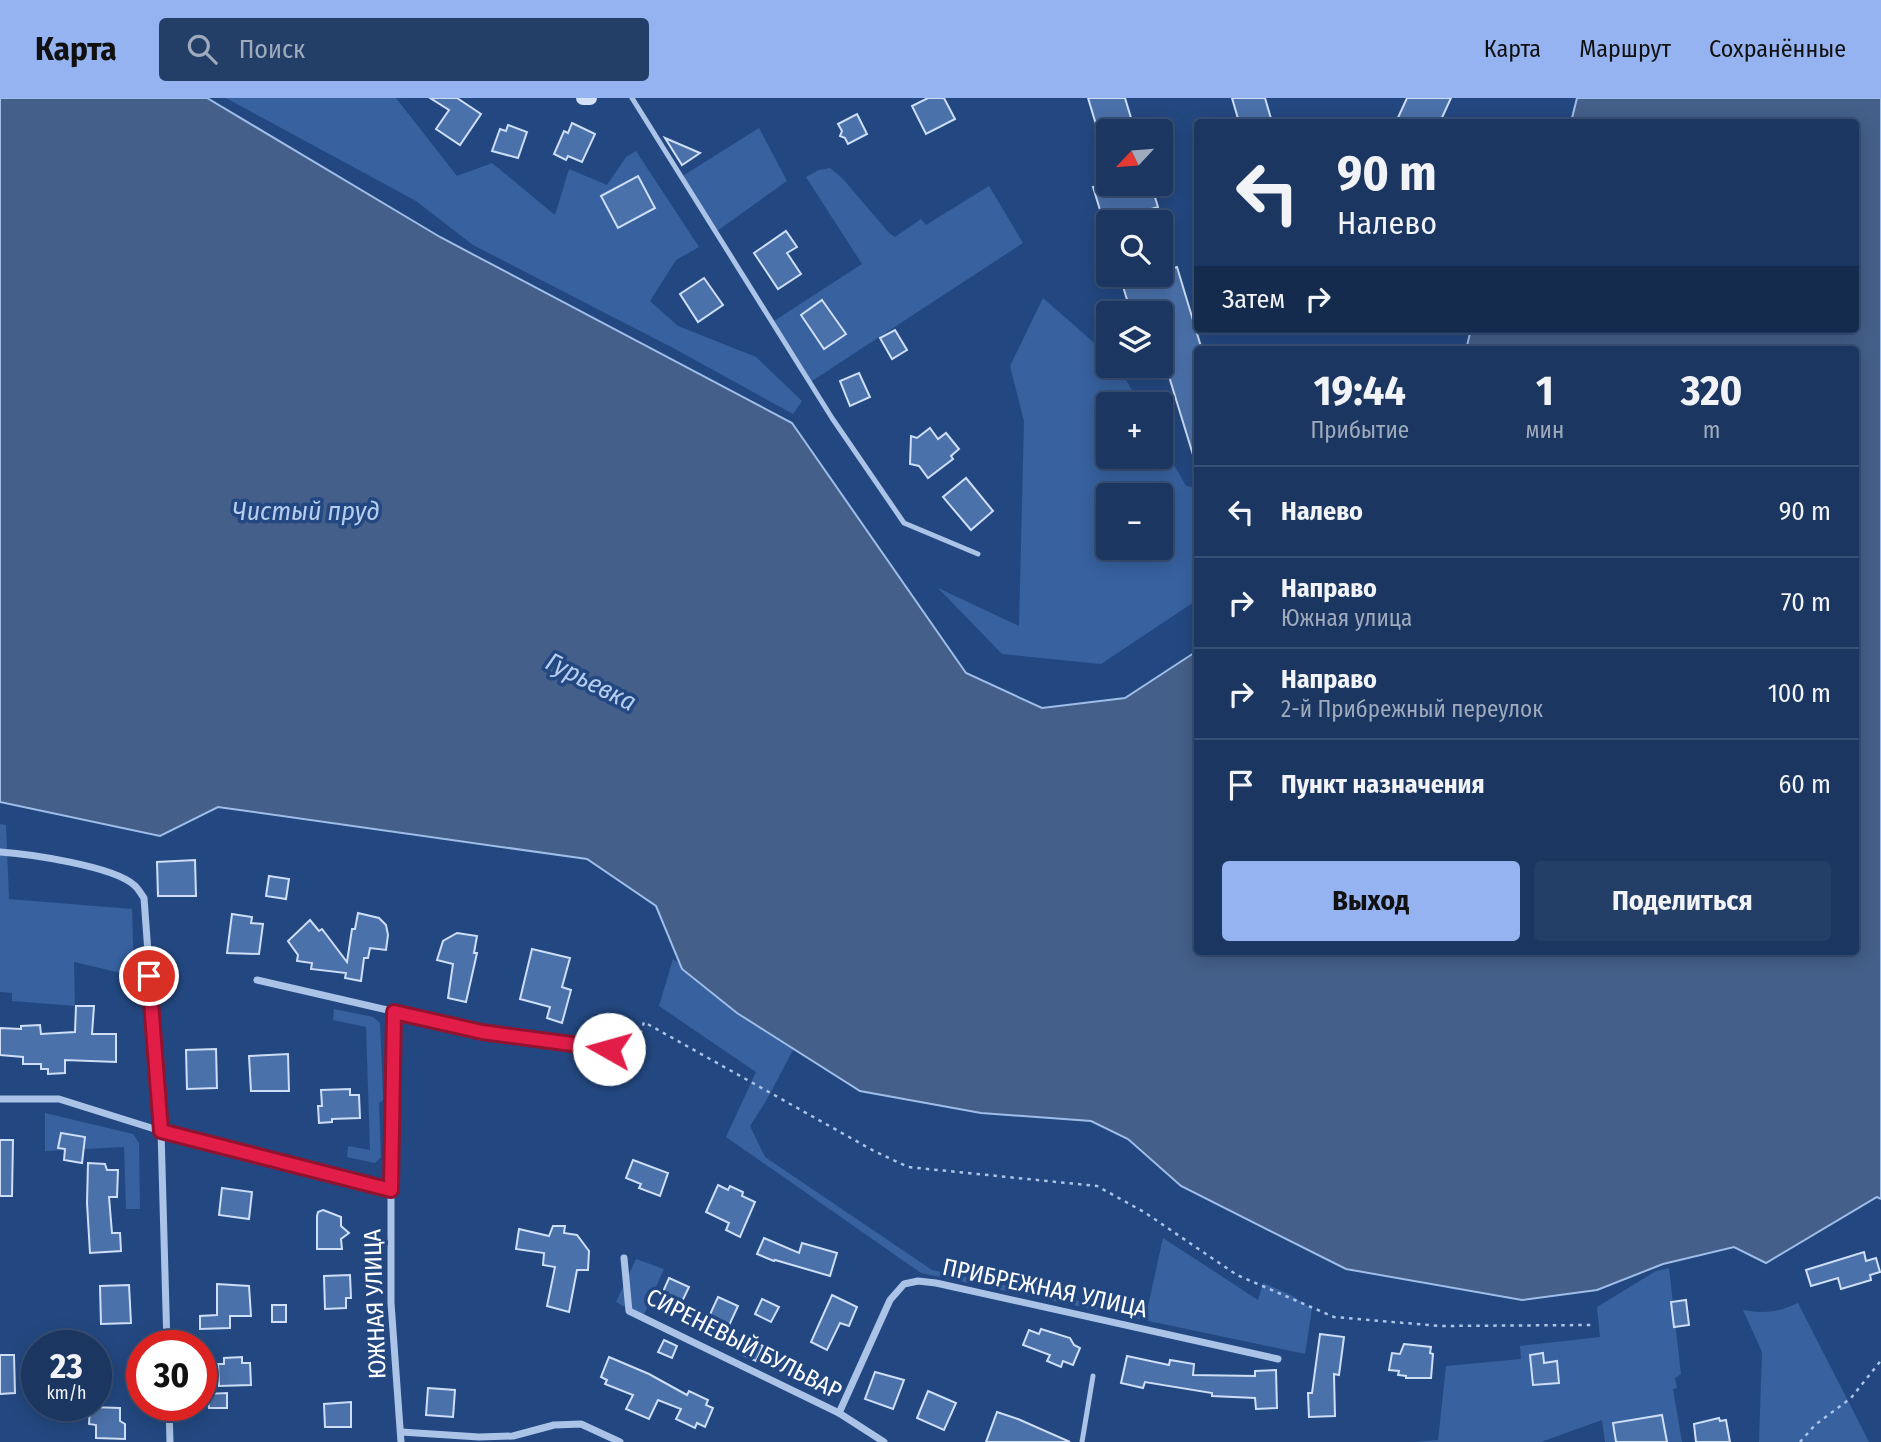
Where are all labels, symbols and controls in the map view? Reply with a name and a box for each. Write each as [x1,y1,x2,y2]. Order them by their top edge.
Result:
search box [159,18,649,81]
text: Карта [35,29,117,69]
icon: search [183,30,221,68]
text: Поиск [239,34,305,65]
text: Карта [1484,35,1541,63]
text: Маршрут [1579,35,1671,63]
text: Сохранённые [1709,35,1846,63]
north arrow [1096,119,1172,196]
map controls [1096,119,1173,560]
text: 90 m [1337,144,1437,203]
icon: left [1222,147,1313,238]
text: Налево [1337,204,1437,242]
button: search [1096,210,1173,287]
icon: right [1299,280,1337,318]
text: Затем [1222,284,1285,315]
button: layers [1096,301,1173,378]
text: 19:44 [1314,366,1406,416]
text: 1 [1536,366,1554,416]
text: 320 [1681,366,1743,416]
button: + [1096,392,1173,469]
text: Прибытие [1310,416,1409,444]
text: мин [1526,416,1564,444]
text: m [1703,416,1720,444]
button: − [1096,483,1173,560]
icon: left [1222,493,1260,531]
water label: Чистый пруд [232,496,380,527]
text: Налево [1281,496,1363,527]
text: 90 m [1779,496,1831,527]
text: Направо [1281,573,1377,604]
icon: right [1222,584,1260,622]
text: 70 m [1781,587,1831,618]
text: Южная улица [1281,604,1412,632]
water label: Гурьевка [540,646,642,718]
text: Направо [1281,664,1377,695]
icon: right [1222,675,1260,713]
text: 100 m [1768,678,1831,709]
text: 2-й Прибрежный переулок [1281,695,1543,723]
icon: arrive [1222,766,1260,804]
text: Пункт назначения [1281,769,1485,800]
text: 60 m [1778,769,1831,800]
button: Выход [1222,861,1520,941]
button: Поделиться [1534,861,1831,941]
pin [119,946,179,1006]
icon: arrive [130,957,168,995]
position arrow [572,1012,646,1086]
street label: ЮЖНАЯ УЛИЦА [358,1228,392,1379]
street label: ПРИБРЕЖНАЯ УЛИЦА [940,1253,1150,1323]
street label: СИРЕНЕВЫЙ БУЛЬВАР [642,1283,846,1405]
speed limit sign: 30 [126,1330,217,1421]
text: 23 [50,1345,83,1387]
text: km/h [46,1382,87,1404]

